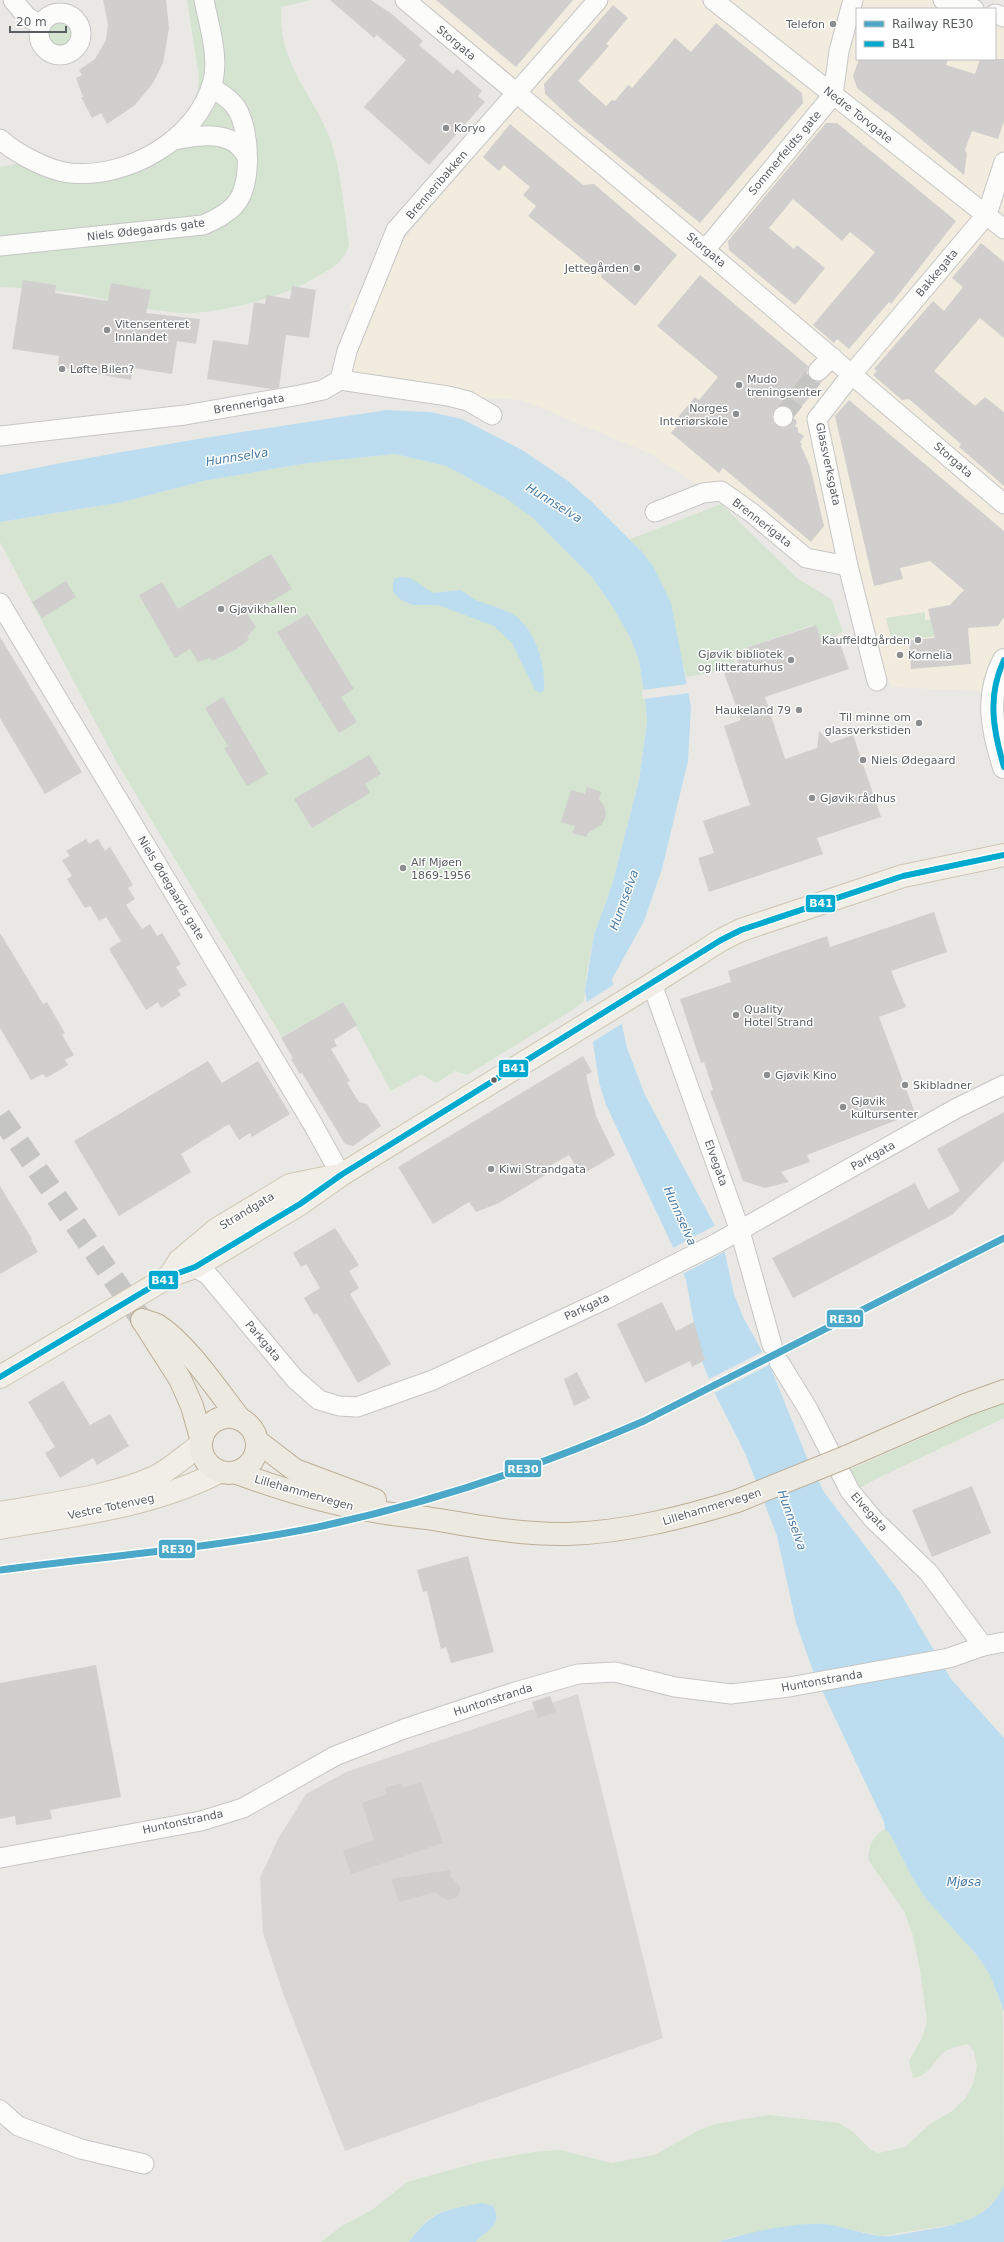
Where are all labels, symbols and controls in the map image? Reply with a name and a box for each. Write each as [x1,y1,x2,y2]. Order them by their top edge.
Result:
scale bar [10,8,66,34]
legend [856,8,996,60]
text: 20 m [16,15,47,29]
text: Railway RE30 [892,17,973,31]
place label: Telefon [785,18,825,31]
marker: Telefon [828,19,838,29]
street label: Storgata [434,23,478,63]
text: B41 [892,37,916,51]
street label: Nedre Torvgate [821,84,895,146]
street label: Sommerfeldts gate [746,108,824,198]
place label: Koryo [454,122,485,135]
marker: Koryo [441,123,451,133]
street label: Brenneribakken [404,148,470,222]
street label: Niels Ødegaards gate [86,216,206,244]
street label: Storgata [684,230,728,270]
street label: Bakkegata [913,247,961,299]
place label: Jettegården [564,262,629,275]
marker: Jettegården [632,263,642,273]
place label: Vitensenteret Innlandet [115,318,190,344]
marker: Vitensenteret Innlandet [102,325,112,335]
place label: Løfte Bilen? [70,363,135,376]
marker: Løfte Bilen? [57,364,67,374]
place label: Mudo treningsenter [747,373,822,399]
marker: Mudo treningsenter [734,380,744,390]
street label: Brennerigata [213,391,285,417]
place label: Norges Interiørskole [660,402,728,428]
marker: Norges Interiørskole [731,409,741,419]
street label: Glassverksgata [813,421,843,507]
street label: Storgata [931,440,975,480]
water label: Hunnselva [205,445,269,469]
water label: Hunnselva [523,480,585,526]
street label: Brennerigata [730,496,794,550]
place label: Gjøvikhallen [229,603,297,616]
marker: Gjøvikhallen [216,604,226,614]
place label: Kauffeldtgården [822,634,910,647]
marker: Kauffeldtgården [913,635,923,645]
place label: Gjøvik bibliotek og litteraturhus [698,648,784,674]
place label: Kornelia [908,649,952,662]
marker: Kornelia [895,650,905,660]
marker: Gjøvik bibliotek og litteraturhus [786,655,796,665]
place label: Haukeland 79 [715,704,791,717]
marker: Haukeland 79 [794,705,804,715]
place label: Til minne om glassverkstiden [825,711,911,737]
marker: Til minne om glassverkstiden [914,718,924,728]
place label: Niels Ødegaard [871,754,956,767]
marker: Niels Ødegaard [858,755,868,765]
place label: Gjøvik rådhus [820,792,896,805]
marker: Gjøvik rådhus [807,793,817,803]
street label: Niels Ødegaards gate [135,834,207,942]
place label: Alf Mjøen 1869-1956 [411,856,471,882]
marker: Alf Mjøen 1869-1956 [398,863,408,873]
water label: Hunnselva [607,868,641,932]
line badge: B41 [805,894,836,913]
text: B41 [809,897,833,910]
place label: Quality Hotel Strand [744,1003,813,1029]
marker: Quality Hotel Strand [731,1010,741,1020]
line badge: B41 [498,1059,529,1078]
text: B41 [502,1062,526,1075]
place label: Gjøvik Kino [775,1069,837,1082]
marker: Gjøvik Kino [762,1070,772,1080]
unlabelled marker [489,1075,499,1085]
place label: Skibladner [913,1079,972,1092]
marker: Skibladner [900,1080,910,1090]
place label: Gjøvik kultursenter [851,1095,918,1121]
marker: Gjøvik kultursenter [838,1102,848,1112]
street label: Elvegata [702,1138,730,1188]
street label: Parkgata [849,1139,897,1173]
place label: Kiwi Strandgata [499,1163,586,1176]
marker: Kiwi Strandgata [486,1164,496,1174]
water label: Hunnselva [661,1184,699,1248]
street label: Strandgata [217,1190,277,1232]
line badge: B41 [148,1270,179,1290]
text: B41 [151,1274,175,1287]
street label: Parkgata [562,1291,612,1323]
line badge: RE30 [826,1309,864,1328]
text: RE30 [829,1313,861,1326]
street label: Parkgata [242,1318,284,1364]
line badge: RE30 [504,1459,542,1478]
text: RE30 [507,1463,539,1476]
street label: Lillehammervegen [253,1473,355,1513]
street label: Lillehammervegen [661,1486,763,1528]
water label: Hunnselva [775,1488,809,1552]
street label: Elvegata [848,1490,890,1534]
street label: Vestre Totenveg [67,1492,155,1522]
line badge: RE30 [158,1539,196,1559]
text: RE30 [161,1543,193,1556]
street label: Huntonstranda [780,1667,864,1695]
street label: Huntonstranda [452,1681,534,1719]
street label: Huntonstranda [141,1807,225,1837]
water label: Mjøsa [947,1875,981,1889]

